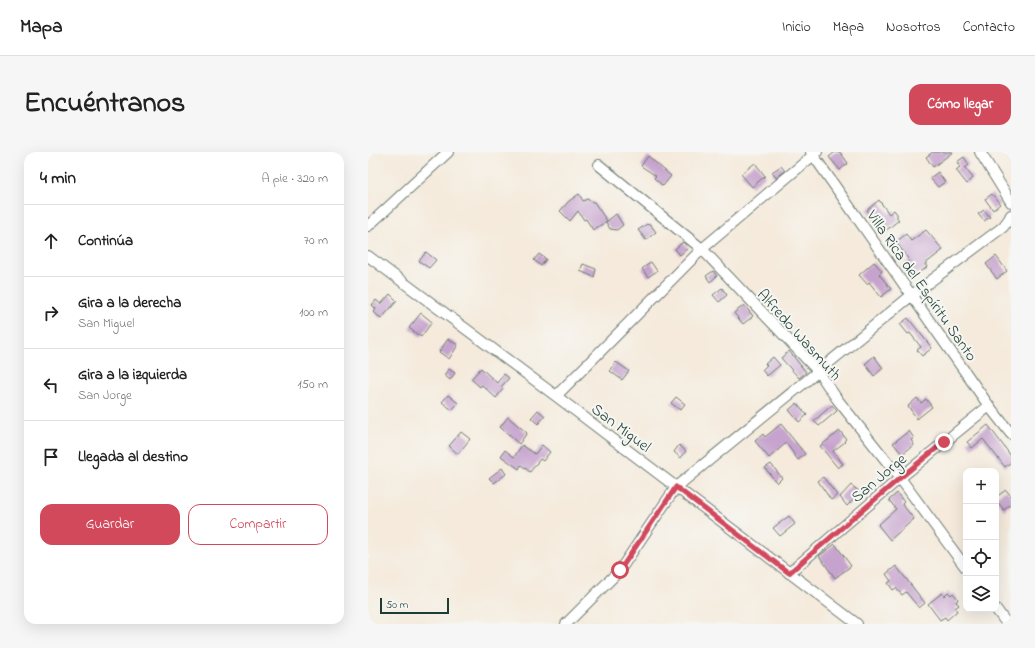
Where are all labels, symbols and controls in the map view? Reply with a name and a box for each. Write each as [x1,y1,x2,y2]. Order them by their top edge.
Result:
text: Mapa [20,14,62,41]
text: Inicio [782,17,811,38]
text: Mapa [833,17,864,38]
text: Nosotros [886,17,941,38]
text: Contacto [963,17,1015,38]
text: Encuéntranos [24,84,185,125]
button: Cómo llegar [909,84,1011,125]
text: 4 min [40,166,76,191]
text: A pie · 320 m [261,169,328,188]
street label: Villa Rica del Espíritu Santo [859,205,983,367]
icon: ahead [40,230,62,252]
text: Continúa [78,230,133,252]
text: 70 m [304,231,328,250]
street label: Alfredo Wasmuth [751,284,846,387]
text: Gira a la derecha [78,292,181,314]
icon: right [40,302,62,324]
text: 100 m [299,303,328,322]
text: San Miguel [78,314,135,333]
text: Gira a la izquierda [78,364,187,386]
icon: left [40,374,62,396]
text: 150 m [297,375,328,394]
text: San Jorge [78,386,132,405]
street label: San Miguel [586,398,656,459]
route end [935,433,953,451]
icon: arrive [40,446,62,468]
text: Llegada al destino [78,446,188,468]
street label: San Jorge [846,448,913,509]
map controls [963,468,999,612]
button: + [963,468,999,504]
button: Guardar [40,504,180,545]
button: Compartir [188,504,328,545]
button: − [963,504,999,540]
button: locate [963,540,999,576]
route start [611,561,629,579]
button: layers [963,576,999,612]
scale bar [380,596,449,615]
text: 50 m [386,597,408,613]

